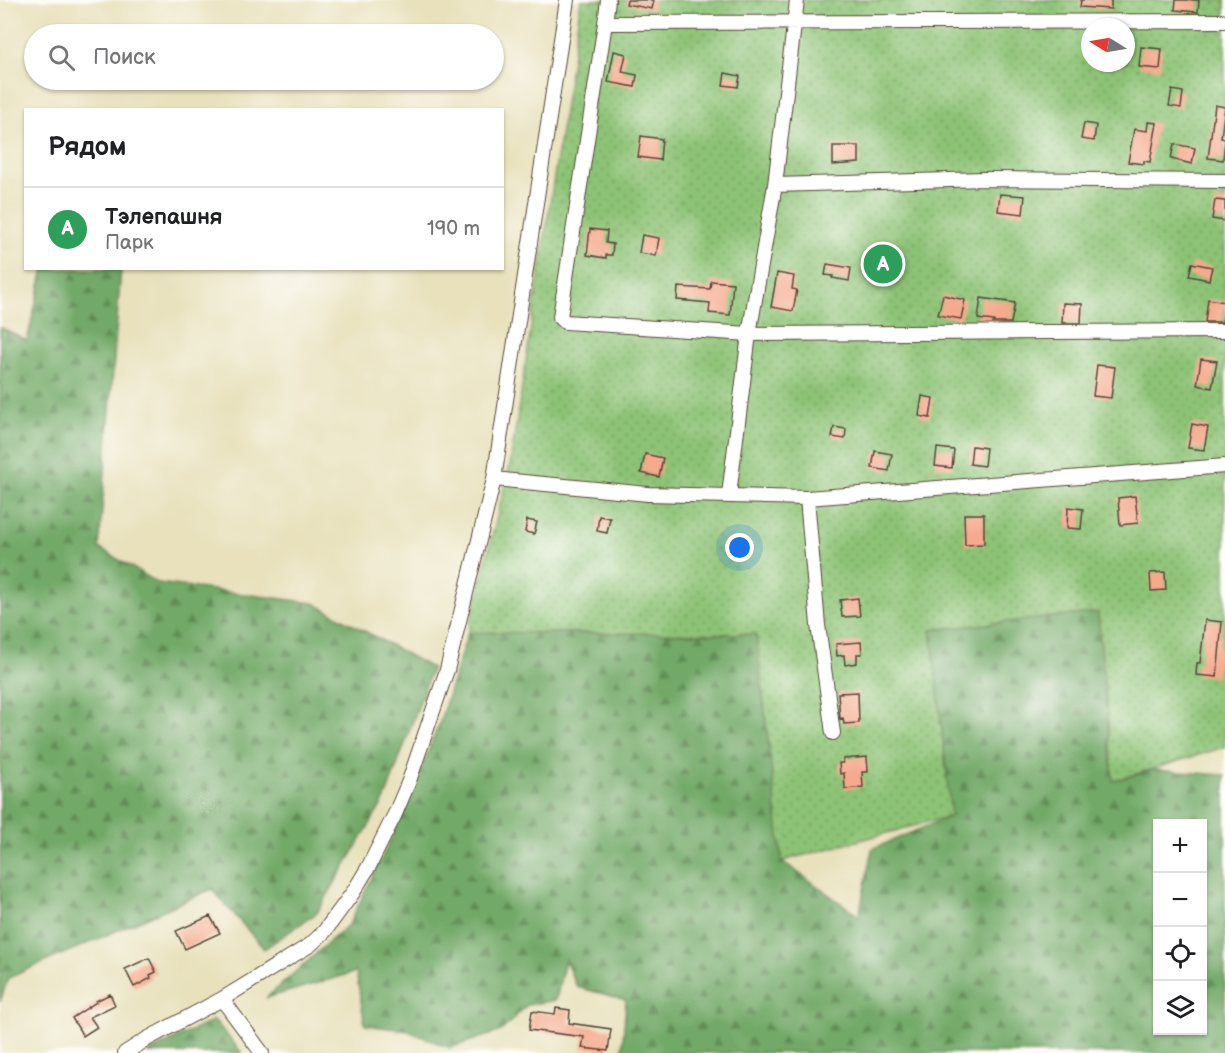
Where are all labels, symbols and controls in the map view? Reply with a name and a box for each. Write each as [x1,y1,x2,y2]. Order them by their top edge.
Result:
north arrow [1081,18,1135,72]
search box [24,24,504,90]
icon: search [45,41,78,74]
text: Поиск [93,44,156,71]
text: Рядом [48,132,126,163]
text: Тэлепашня [105,204,223,231]
text: A [61,217,74,241]
text: 190 m [427,217,480,241]
text: Парк [105,231,154,255]
pin: A [864,242,902,286]
your location [725,533,754,562]
map controls [1153,819,1207,1035]
button: + [1153,819,1207,873]
button: − [1153,873,1207,927]
button: locate [1153,927,1207,981]
button: layers [1153,981,1207,1035]

